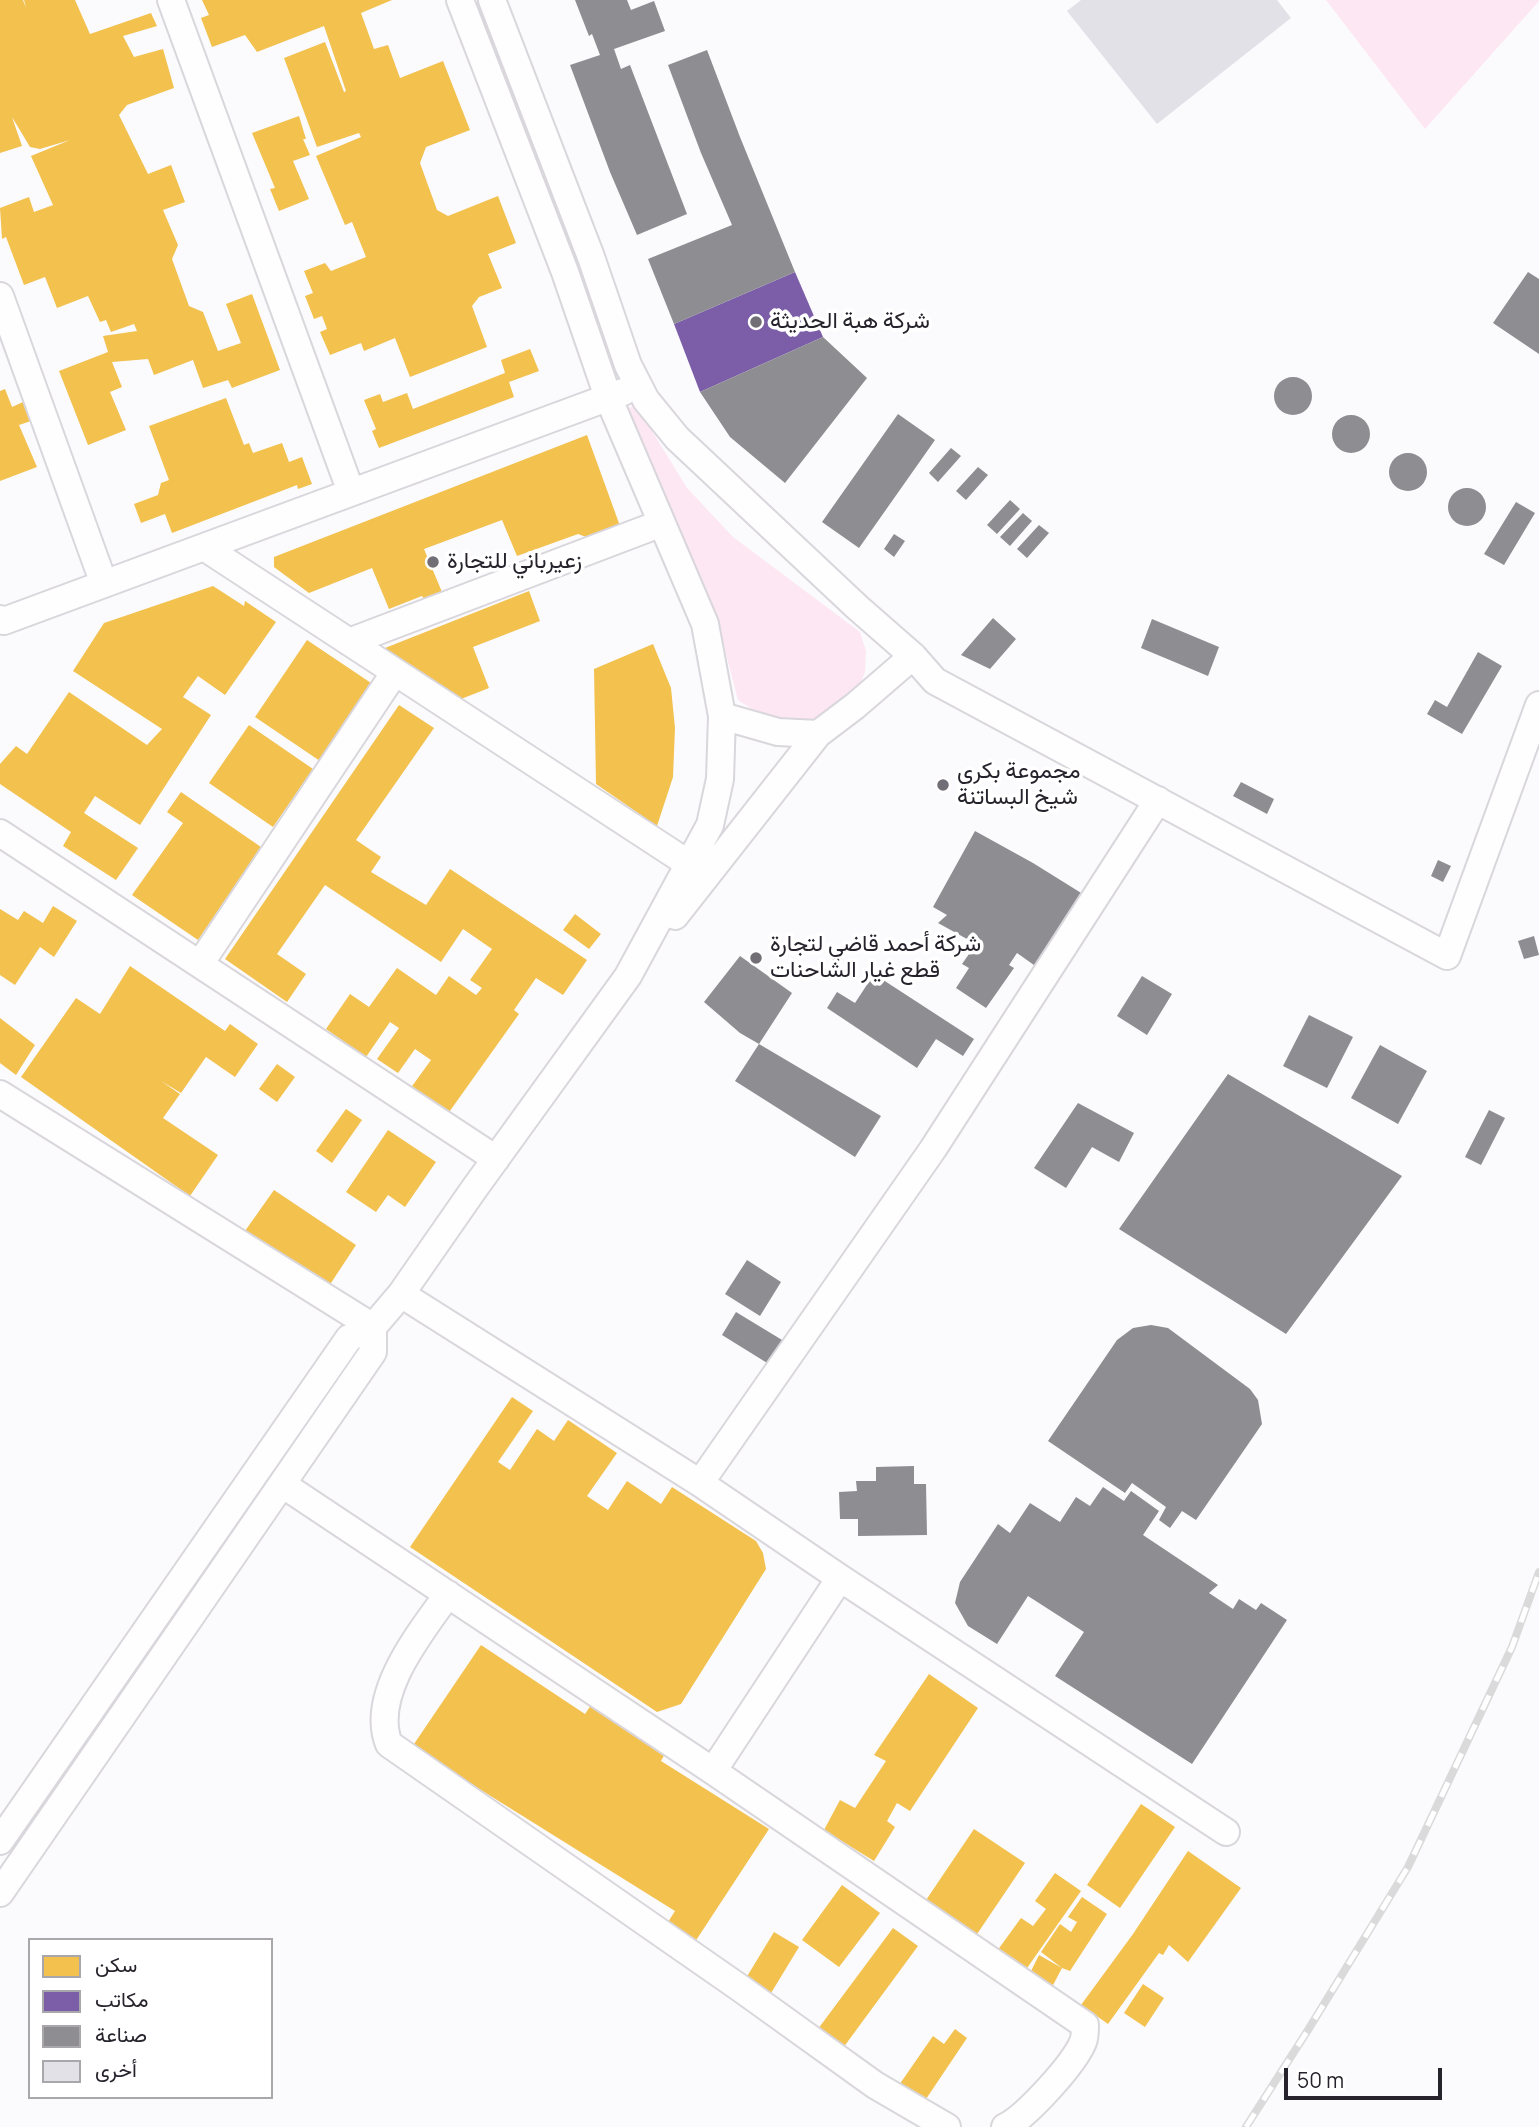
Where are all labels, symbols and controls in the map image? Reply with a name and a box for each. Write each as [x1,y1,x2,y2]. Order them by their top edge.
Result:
place label: شركة هبة الحديثة [770,308,930,336]
marker: شركة هبة الحديثة [748,314,764,330]
place label: زعيرباني للتجارة [447,548,582,576]
marker: زعيرباني للتجارة [425,554,441,570]
place label: مجموعة بكري شيخ البساتنة [957,758,1081,812]
marker: مجموعة بكري شيخ البساتنة [935,777,951,793]
place label: شركة أحمد قاضي لتجارة قطع غيار الشاحنات [770,931,981,985]
marker: شركة أحمد قاضي لتجارة قطع غيار الشاحنات [748,950,764,966]
legend [28,1938,273,2099]
text: سكن [95,1950,137,1978]
text: مكاتب [95,1985,148,2013]
text: صناعة [95,2020,147,2048]
scale bar [1287,2054,1444,2098]
text: أخرى [95,2055,137,2083]
text: 50 m [1297,2066,1344,2094]

